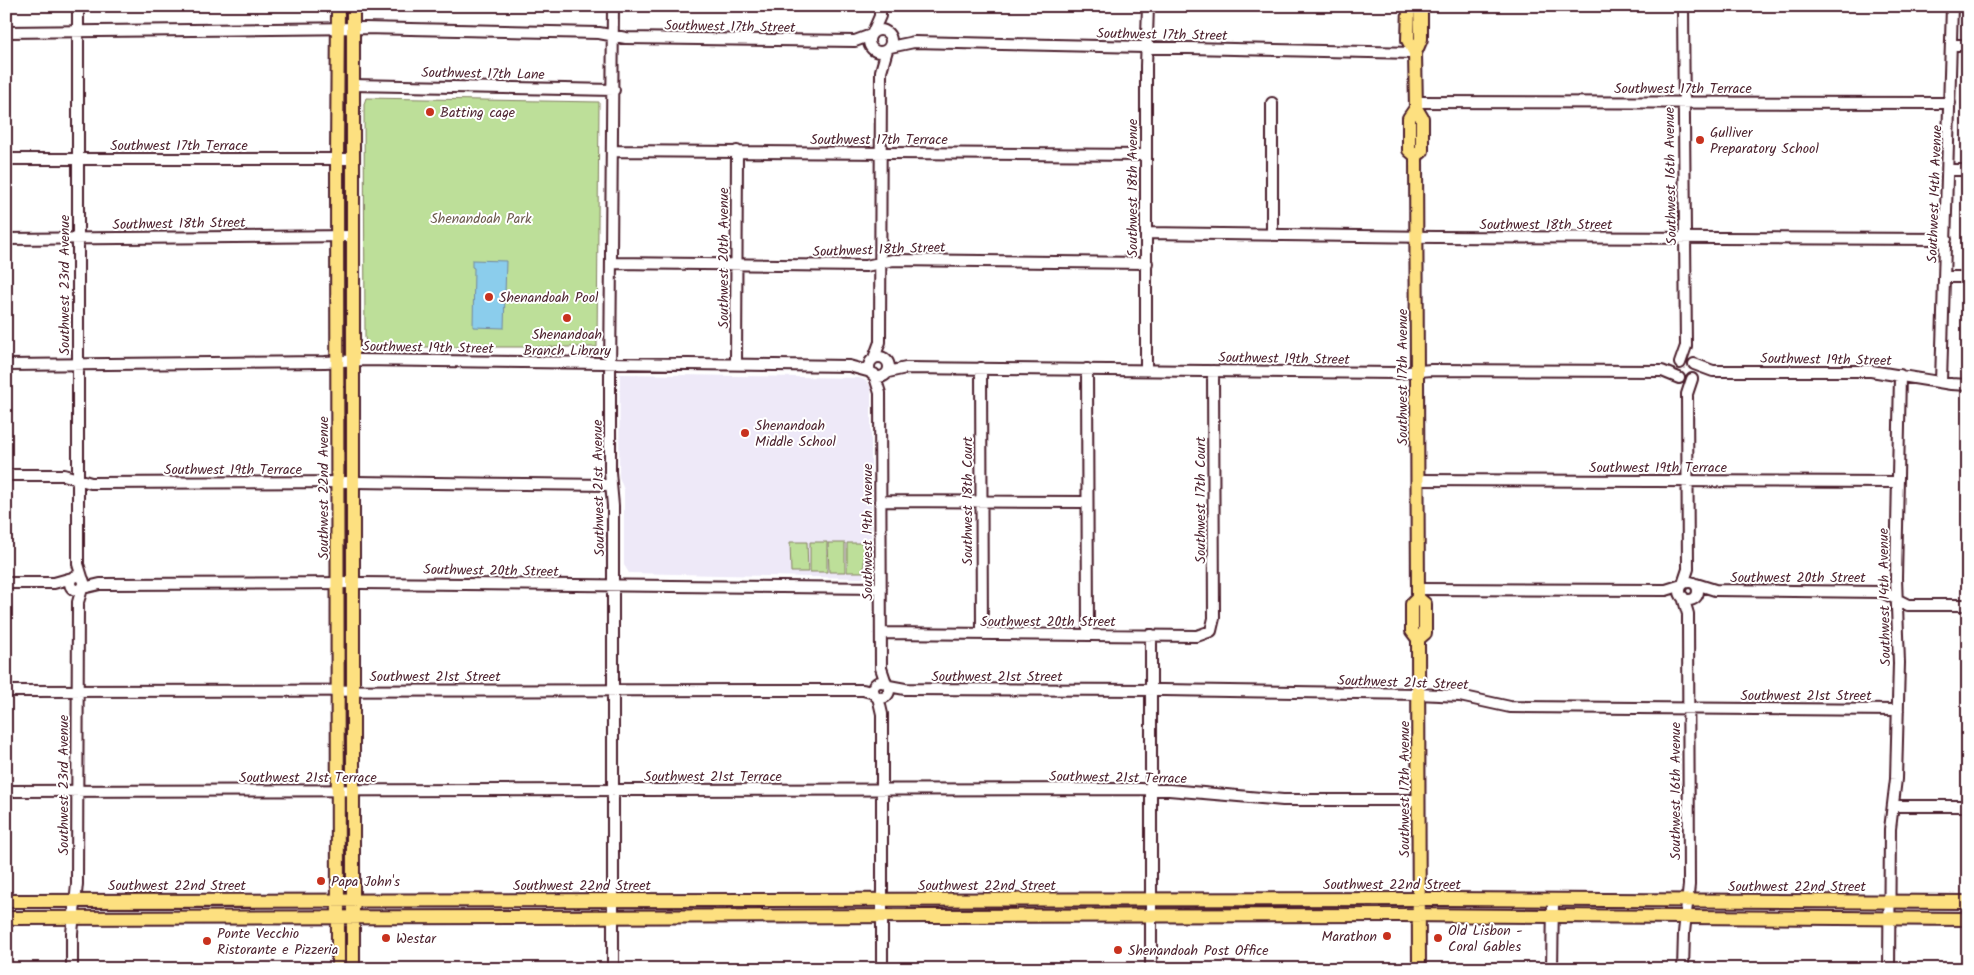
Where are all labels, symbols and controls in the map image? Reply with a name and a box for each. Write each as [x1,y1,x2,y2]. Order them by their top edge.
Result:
street label: Southwest 17th Street [664,15,796,39]
street label: Southwest 17th Street [1096,23,1228,47]
street label: Southwest 17th Lane [421,62,546,86]
street label: Southwest 17th Terrace [1614,78,1753,100]
place label: Batting cage [440,102,516,124]
marker: Batting cage [424,106,436,118]
street label: Southwest 16th Avenue [1659,106,1683,245]
street label: Southwest 18th Avenue [1122,118,1144,257]
place label: Gulliver Preparatory School [1710,122,1819,160]
street label: Southwest 14th Avenue [1922,124,1948,263]
street label: Southwest 17th Terrace [810,129,949,151]
marker: Gulliver Preparatory School [1694,134,1706,146]
street label: Southwest 17th Terrace [110,135,249,157]
street label: Southwest 20th Avenue [713,187,735,329]
park label: Shenandoah Park [430,208,532,230]
street label: Southwest 18th Street [112,212,246,236]
street label: Southwest 23rd Avenue [54,214,76,355]
street label: Southwest 18th Street [1479,214,1613,236]
street label: Southwest 18th Street [812,237,946,263]
place label: Shenandoah Pool [499,287,599,309]
marker: Shenandoah Pool [483,291,495,303]
street label: Southwest 17th Avenue [1392,308,1414,445]
marker: Shenandoah Branch Library [561,312,573,324]
place label: Shenandoah Branch Library [523,324,611,362]
street label: Southwest 19th Street [362,336,494,360]
street label: Southwest 19th Street [1218,347,1350,371]
street label: Southwest 19th Street [1760,348,1892,372]
street label: Southwest 22nd Avenue [313,415,335,560]
place label: Shenandoah Middle School [755,415,837,453]
street label: Southwest 21st Avenue [587,419,611,557]
marker: Shenandoah Middle School [739,427,751,439]
street label: Southwest 18th Court [957,436,979,566]
street label: Southwest 17th Court [1190,436,1212,564]
street label: Southwest 19th Terrace [1589,457,1728,479]
street label: Southwest 19th Terrace [164,459,303,481]
street label: Southwest 19th Avenue [857,463,879,601]
street label: Southwest 14th Avenue [1873,527,1897,666]
street label: Southwest 20th Street [423,559,559,583]
street label: Southwest 20th Street [1730,567,1866,589]
street label: Southwest 20th Street [980,611,1116,633]
street label: Southwest 21st Street [369,666,501,688]
street label: Southwest 21st Street [931,666,1063,688]
street label: Southwest 21st Street [1337,670,1469,696]
street label: Southwest 21st Street [1740,685,1872,707]
street label: Southwest 23rd Avenue [53,714,75,855]
street label: Southwest 17th Avenue [1394,720,1416,857]
street label: Southwest 16th Avenue [1665,721,1687,860]
street label: Southwest 21st Terrace [644,766,783,788]
street label: Southwest 21st Terrace [1049,766,1188,790]
street label: Southwest 21st Terrace [239,767,378,789]
place label: Papa John's [331,871,400,893]
street label: Southwest 22nd Street [1323,874,1462,896]
street label: Southwest 22nd Street [108,875,247,897]
marker: Papa John's [315,875,327,887]
street label: Southwest 22nd Street [513,875,652,897]
street label: Southwest 22nd Street [918,875,1057,897]
street label: Southwest 22nd Street [1728,876,1867,898]
place label: Old Lisbon - Coral Gables [1448,920,1523,958]
place label: Ponte Vecchio Ristorante e Pizzeria [217,923,338,961]
place label: Marathon [1321,926,1377,948]
place label: Westar [396,928,437,950]
marker: Marathon [1381,930,1393,942]
marker: Westar [380,932,392,944]
marker: Old Lisbon - Coral Gables [1432,932,1444,944]
marker: Ponte Vecchio Ristorante e Pizzeria [201,935,213,947]
place label: Shenandoah Post Office [1128,940,1269,962]
marker: Shenandoah Post Office [1112,944,1124,956]

